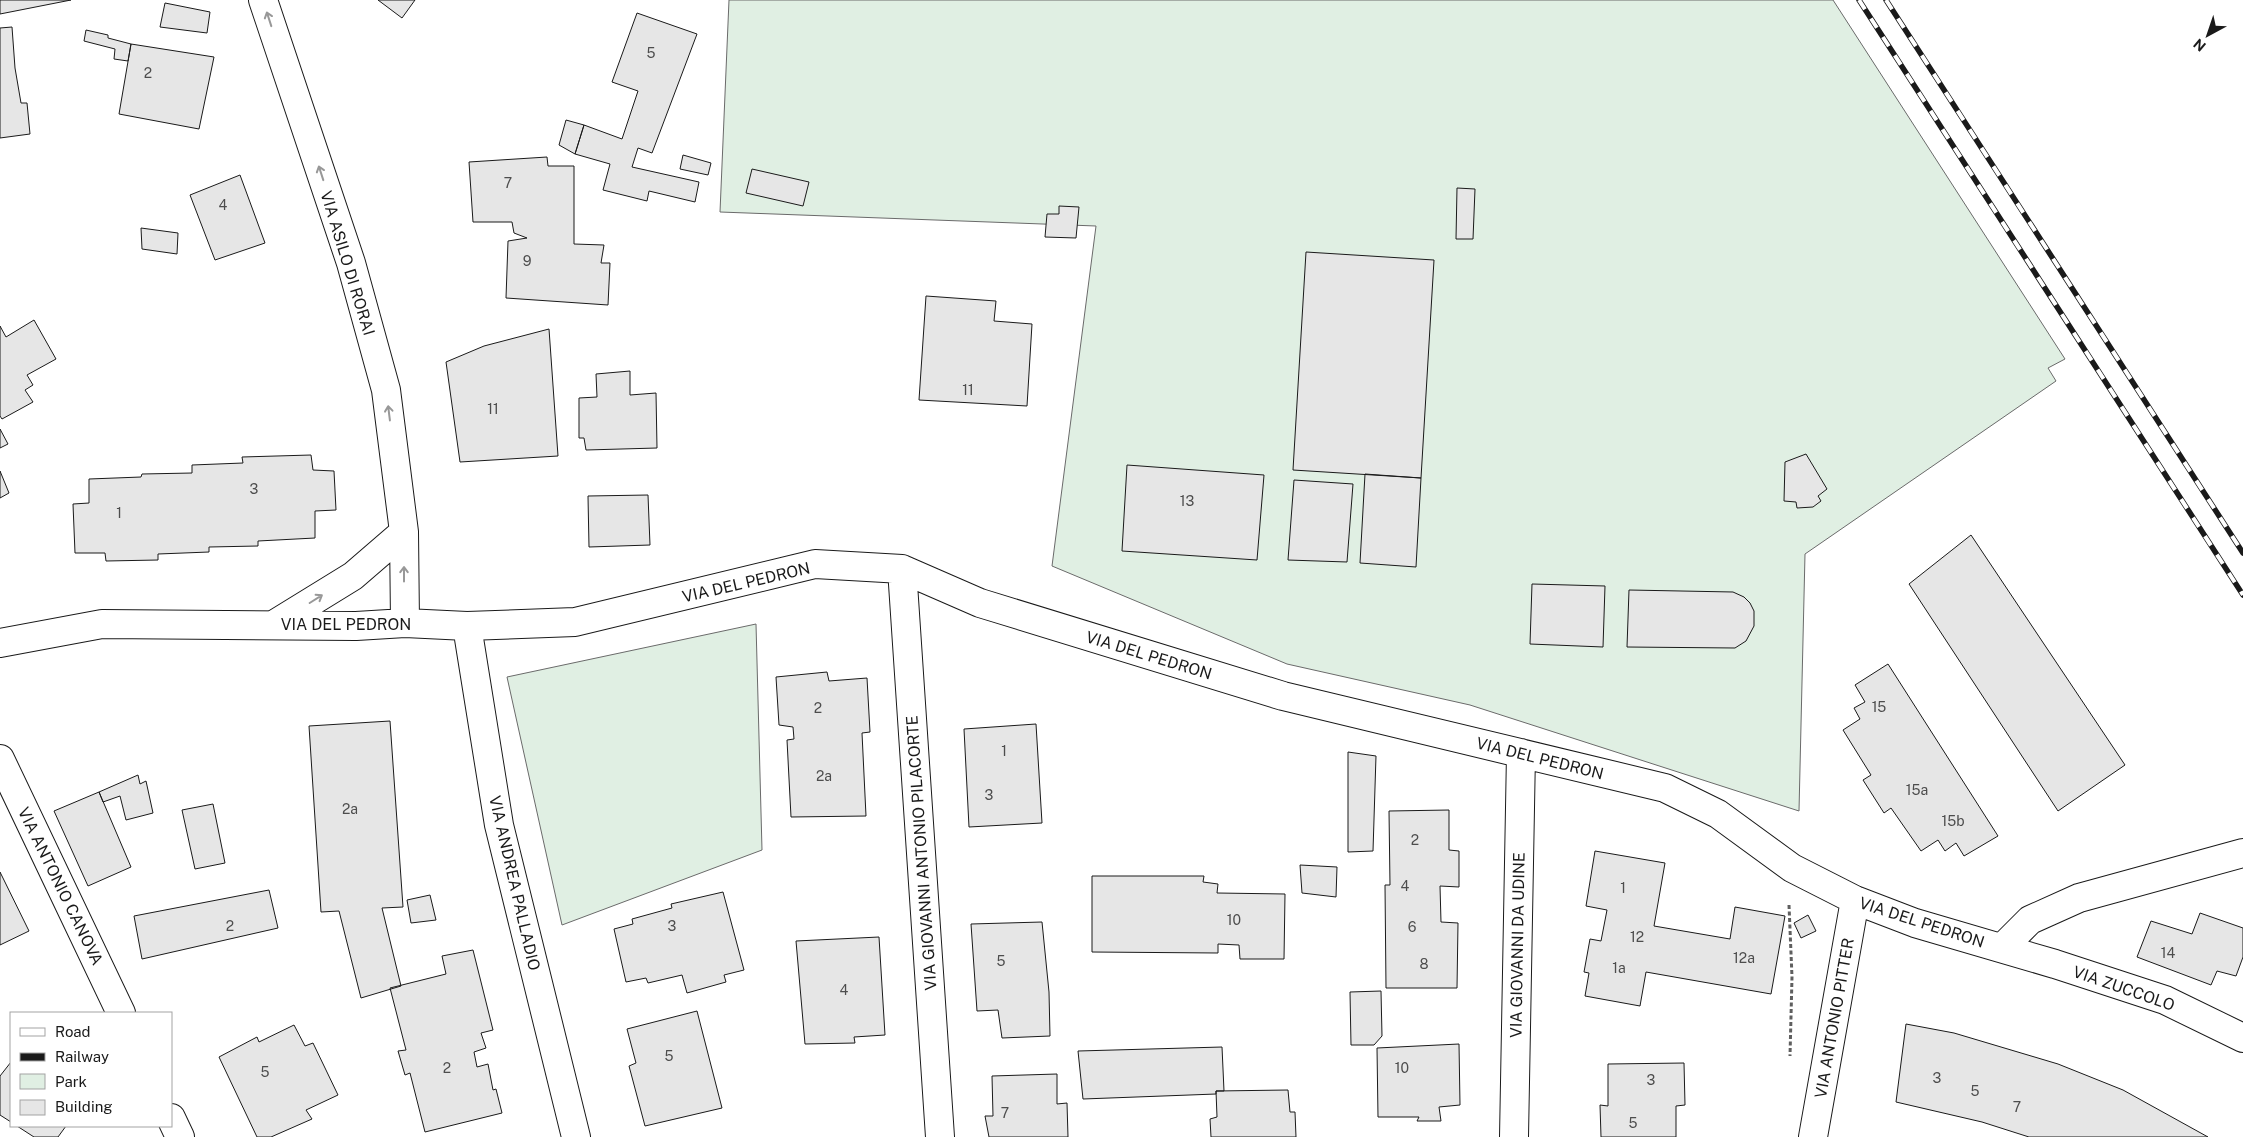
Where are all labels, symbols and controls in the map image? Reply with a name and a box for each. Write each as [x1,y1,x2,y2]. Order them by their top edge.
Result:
north arrow [2183,10,2233,60]
one-way arrow [264,11,273,27]
text: N [2190,35,2209,55]
house number: 5 [647,45,656,61]
house number: 2 [144,65,152,81]
one-way arrow [315,165,325,181]
house number: 7 [504,175,512,191]
street label: VIA ASILO DI RORAI [316,189,379,338]
house number: 4 [219,197,228,213]
house number: 9 [523,253,532,269]
house number: 11 [962,382,974,398]
house number: 11 [487,401,499,417]
one-way arrow [384,405,394,421]
house number: 3 [250,481,259,497]
house number: 13 [1180,493,1194,509]
house number: 1 [116,505,122,521]
street label: VIA DEL PEDRON [680,559,812,606]
one-way arrow [399,567,409,583]
one-way arrow [309,593,323,604]
street label: VIA DEL PEDRON [281,615,411,634]
street label: VIA DEL PEDRON [1084,627,1214,684]
house number: 15 [1872,699,1886,715]
house number: 2 [814,700,822,716]
street label: VIA GIOVANNI ANTONIO PILACORTE [902,715,941,991]
street label: VIA DEL PEDRON [1474,733,1606,783]
house number: 1 [1001,743,1007,759]
house number: 2a [816,768,832,784]
house number: 15a [1906,782,1928,798]
house number: 3 [985,787,994,803]
street label: VIA ANDREA PALLADIO [485,794,544,972]
house number: 2a [342,801,358,817]
street label: VIA ANTONIO CANOVA [14,804,107,968]
house number: 15b [1941,813,1965,829]
house number: 2 [1411,832,1419,848]
street label: VIA GIOVANNI DA UDINE [1506,852,1529,1038]
house number: 4 [1401,878,1410,894]
house number: 1 [1620,880,1626,896]
street label: VIA DEL PEDRON [1857,893,1987,952]
house number: 10 [1227,912,1241,928]
house number: 2 [226,918,234,934]
house number: 3 [668,918,677,934]
house number: 6 [1408,919,1417,935]
house number: 12 [1630,929,1644,945]
street label: VIA ANTONIO PITTER [1811,937,1858,1100]
house number: 14 [2161,945,2175,961]
house number: 12a [1733,950,1755,966]
house number: 5 [997,953,1006,969]
house number: 8 [1419,956,1429,972]
house number: 1a [1612,960,1626,976]
street label: VIA ZUCCOLO [2070,962,2177,1015]
house number: 4 [840,982,849,998]
legend [10,1012,172,1127]
text: Road [55,1023,91,1040]
text: Railway [55,1048,109,1065]
house number: 5 [665,1048,674,1064]
house number: 2 [443,1060,451,1076]
house number: 10 [1395,1060,1409,1076]
house number: 5 [261,1064,270,1080]
house number: 3 [1933,1070,1942,1086]
house number: 3 [1647,1072,1656,1088]
text: Park [55,1073,87,1090]
house number: 5 [1971,1083,1980,1099]
text: Building [55,1098,113,1115]
house number: 7 [2013,1099,2021,1115]
house number: 7 [1001,1105,1009,1121]
house number: 5 [1629,1115,1638,1131]

